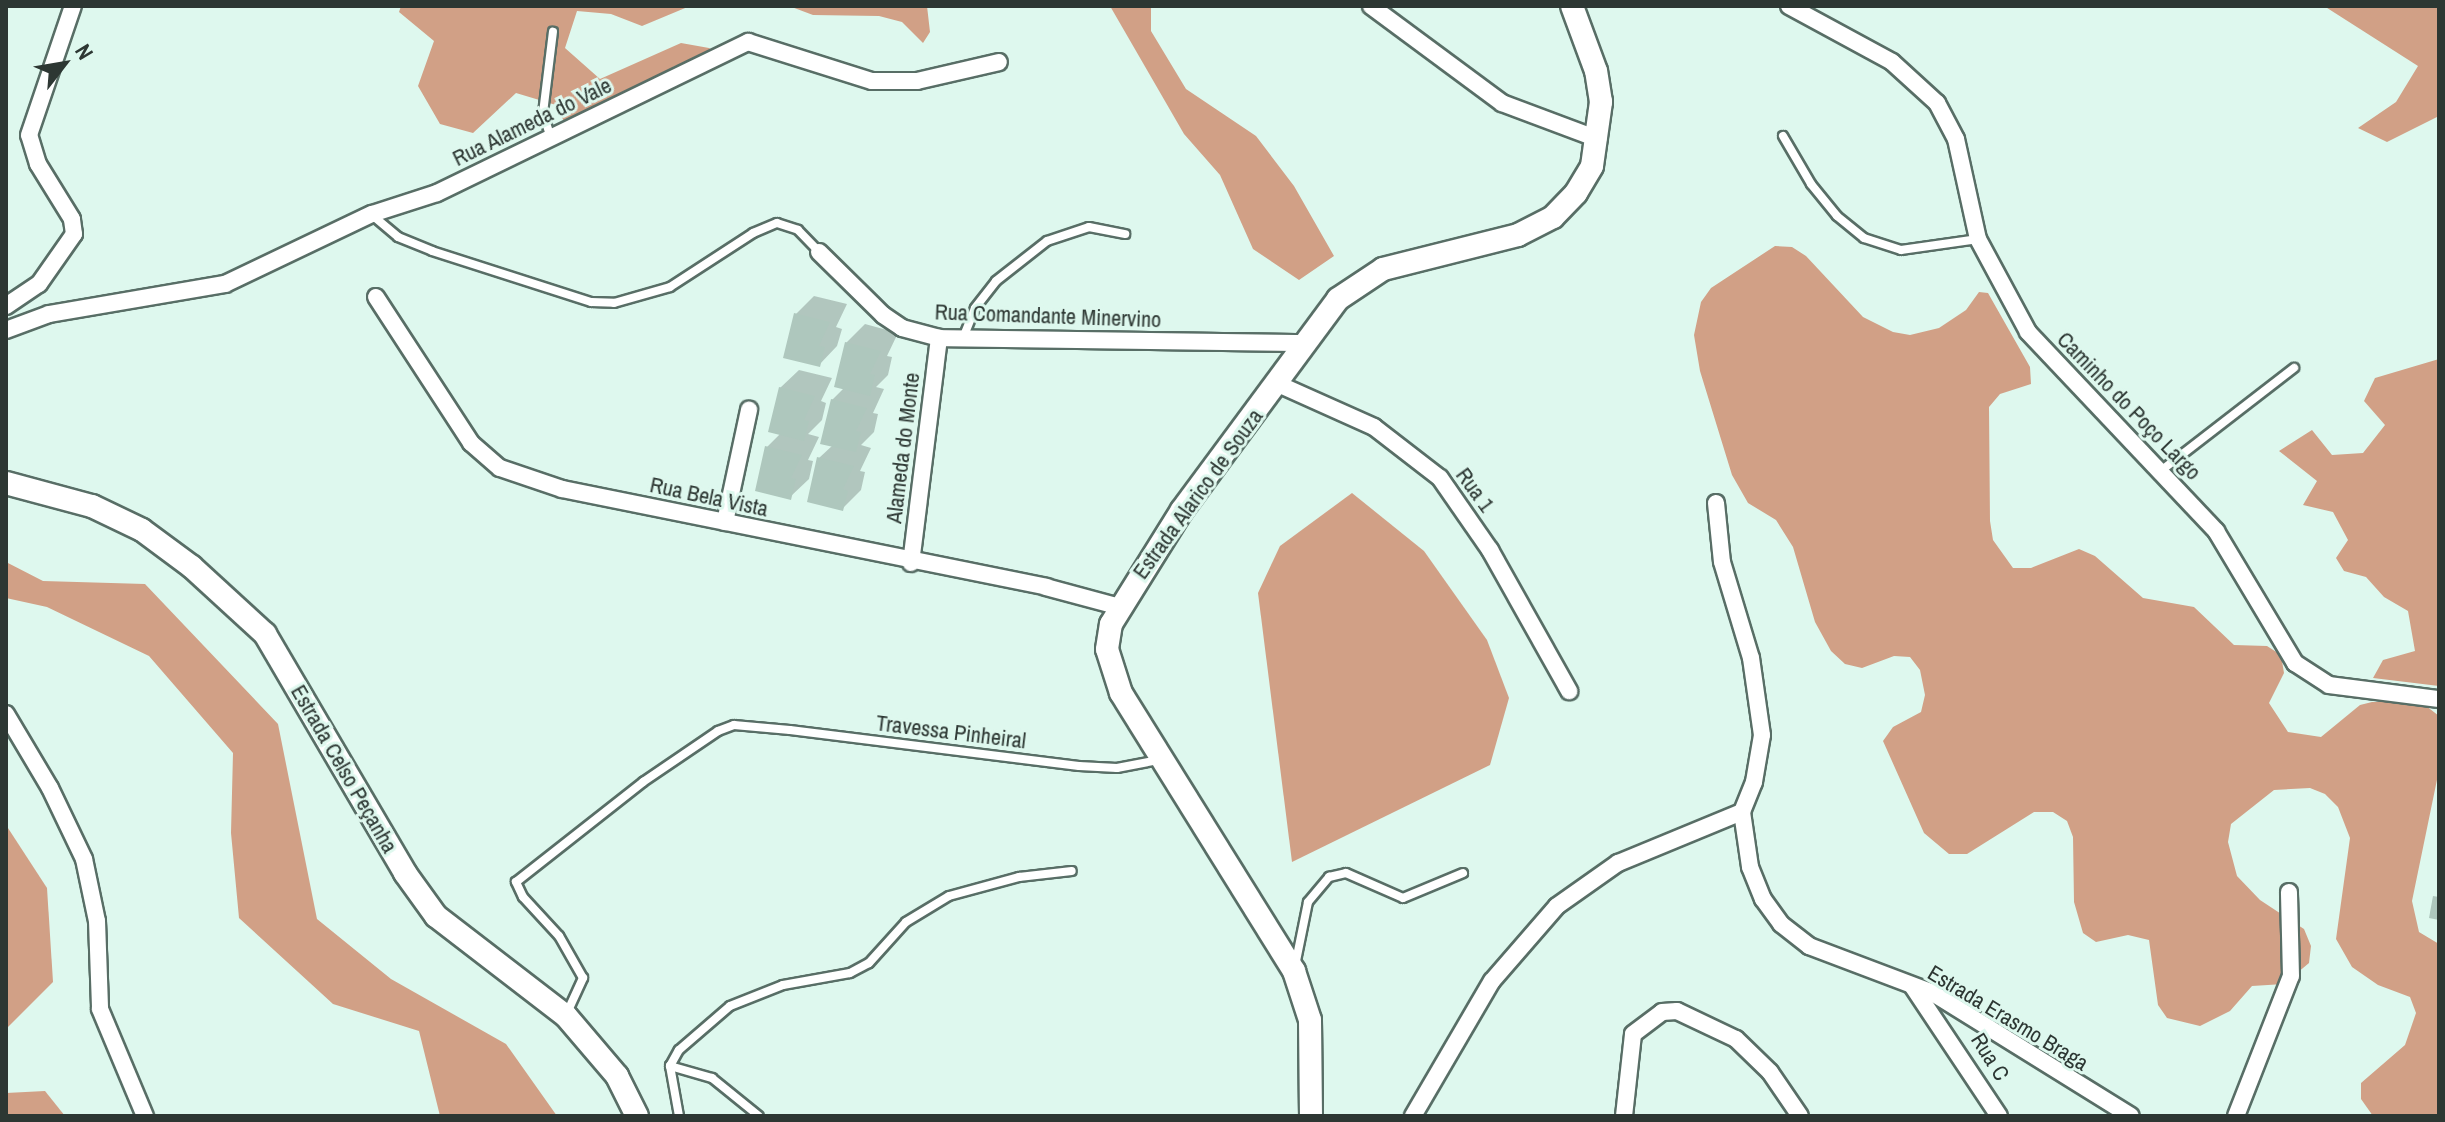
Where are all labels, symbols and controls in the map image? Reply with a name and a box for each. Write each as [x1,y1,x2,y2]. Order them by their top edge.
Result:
north arrow [24,24,104,104]
text: N [68,38,101,65]
street label: Rua Alameda do Vale [448,72,616,172]
street label: Rua Comandante Minervino [934,299,1162,333]
street label: Caminho do Poço Largo [2052,326,2206,486]
street label: Alameda do Monte [881,371,925,525]
street label: Estrada Alarico de Souza [1127,403,1269,585]
street label: Rua 1 [1450,463,1500,517]
street label: Rua Bela Vista [648,472,770,522]
street label: Estrada Celso Peçanha [285,680,403,858]
street label: Travessa Pinheiral [875,710,1027,754]
street label: Estrada Erasmo Braga [1923,960,2093,1076]
street label: Rua C [1965,1028,2015,1086]

